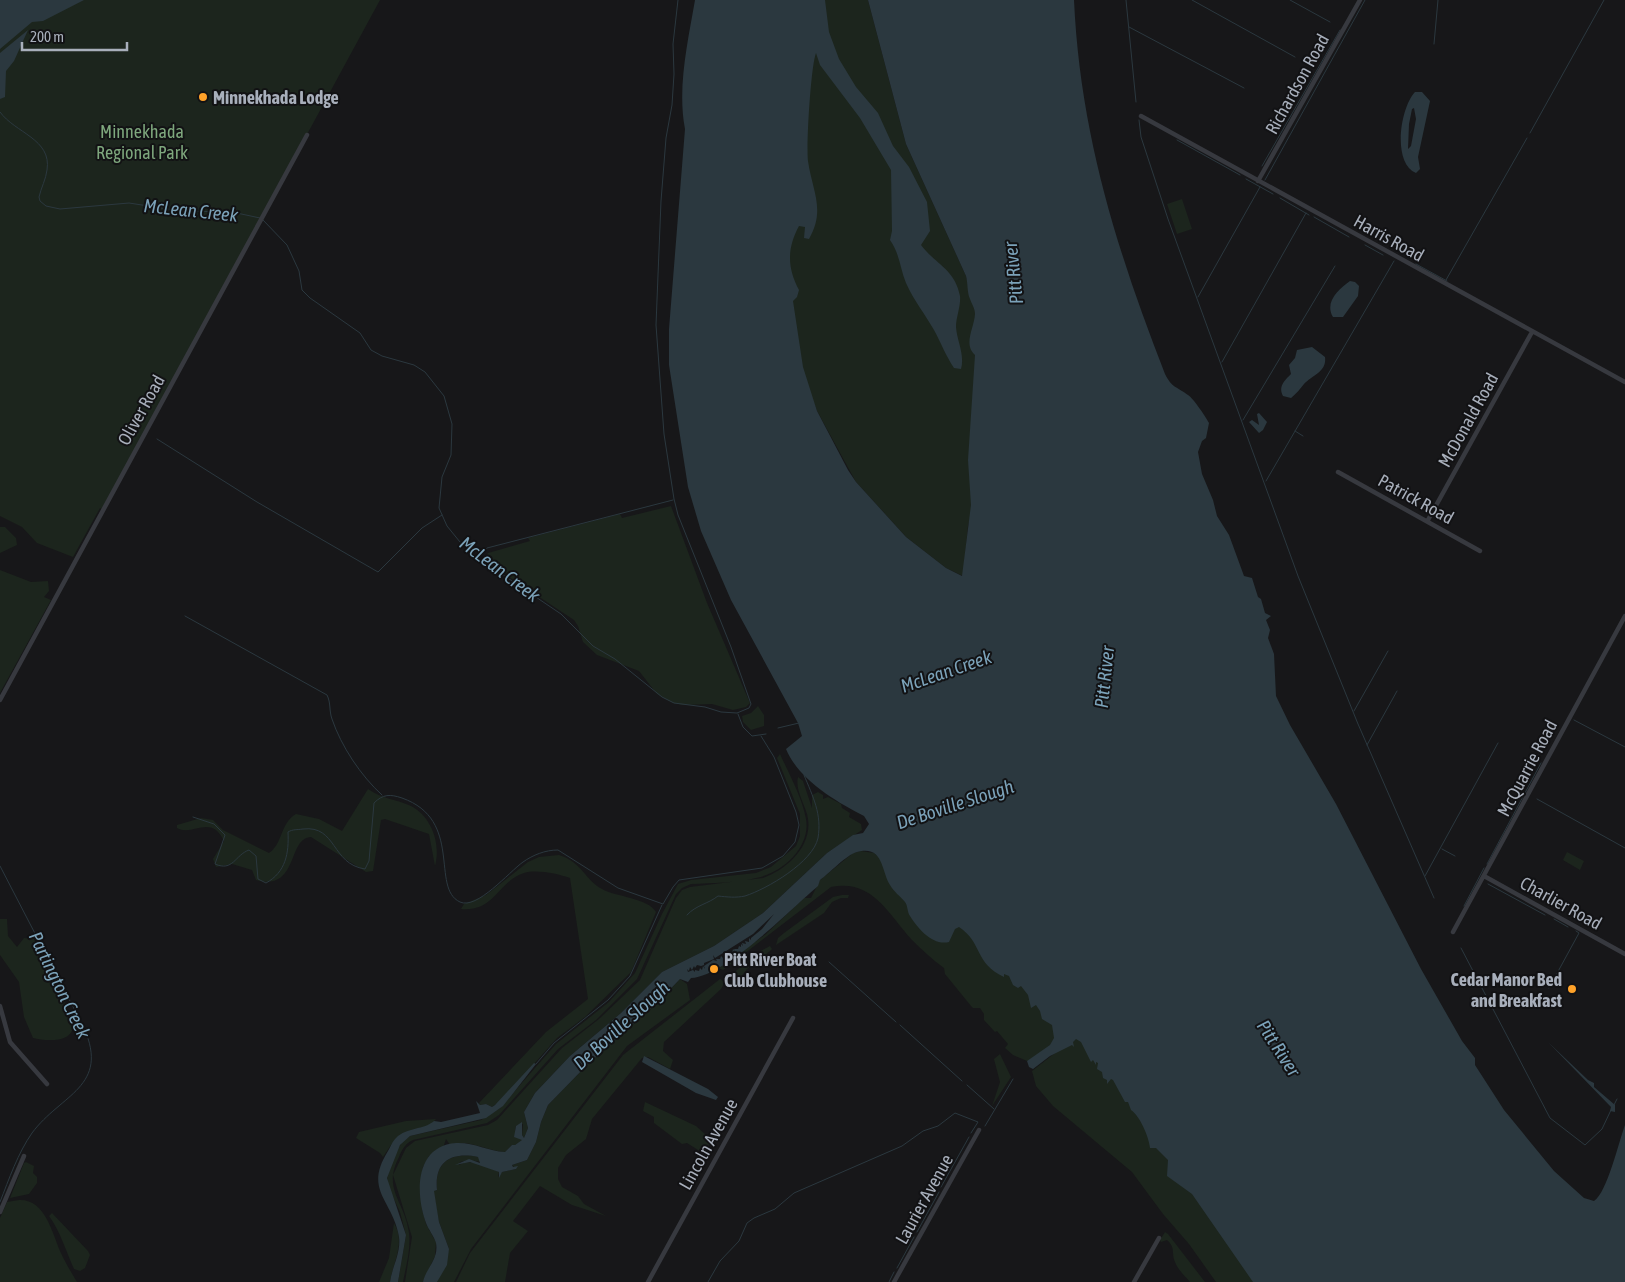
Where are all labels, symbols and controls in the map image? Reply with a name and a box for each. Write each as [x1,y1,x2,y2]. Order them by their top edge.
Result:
scale bar [22,20,128,52]
text: 200 m [30,28,64,45]
street label: Richardson Road [1261,30,1333,138]
place label: Minnekhada Lodge [213,87,339,108]
marker: Minnekhada Lodge [197,91,209,103]
park label: Minnekhada Regional Park [96,121,188,163]
water label: McLean Creek [143,194,240,226]
street label: Harris Road [1350,210,1428,266]
water label: Pitt River [999,239,1027,305]
street label: McDonald Road [1434,369,1502,471]
street label: Oliver Road [113,371,169,449]
street label: Patrick Road [1375,470,1457,528]
water label: McLean Creek [456,532,545,607]
water label: Pitt River [1090,643,1118,709]
water label: McLean Creek [898,645,995,697]
street label: McQuarrie Road [1493,716,1561,820]
water label: De Boville Slough [894,775,1016,833]
street label: Charlier Road [1517,872,1605,934]
water label: Partington Creek [25,928,96,1043]
place label: Pitt River Boat Club Clubhouse [724,949,827,991]
marker: Pitt River Boat Club Clubhouse [708,963,720,975]
place label: Cedar Manor Bed and Breakfast [1451,969,1563,1011]
water label: De Boville Slough [568,976,674,1074]
marker: Cedar Manor Bed and Breakfast [1566,983,1578,995]
water label: Pitt River [1253,1016,1306,1081]
street label: Lincoln Avenue [674,1095,742,1193]
street label: Laurier Avenue [891,1150,957,1248]

